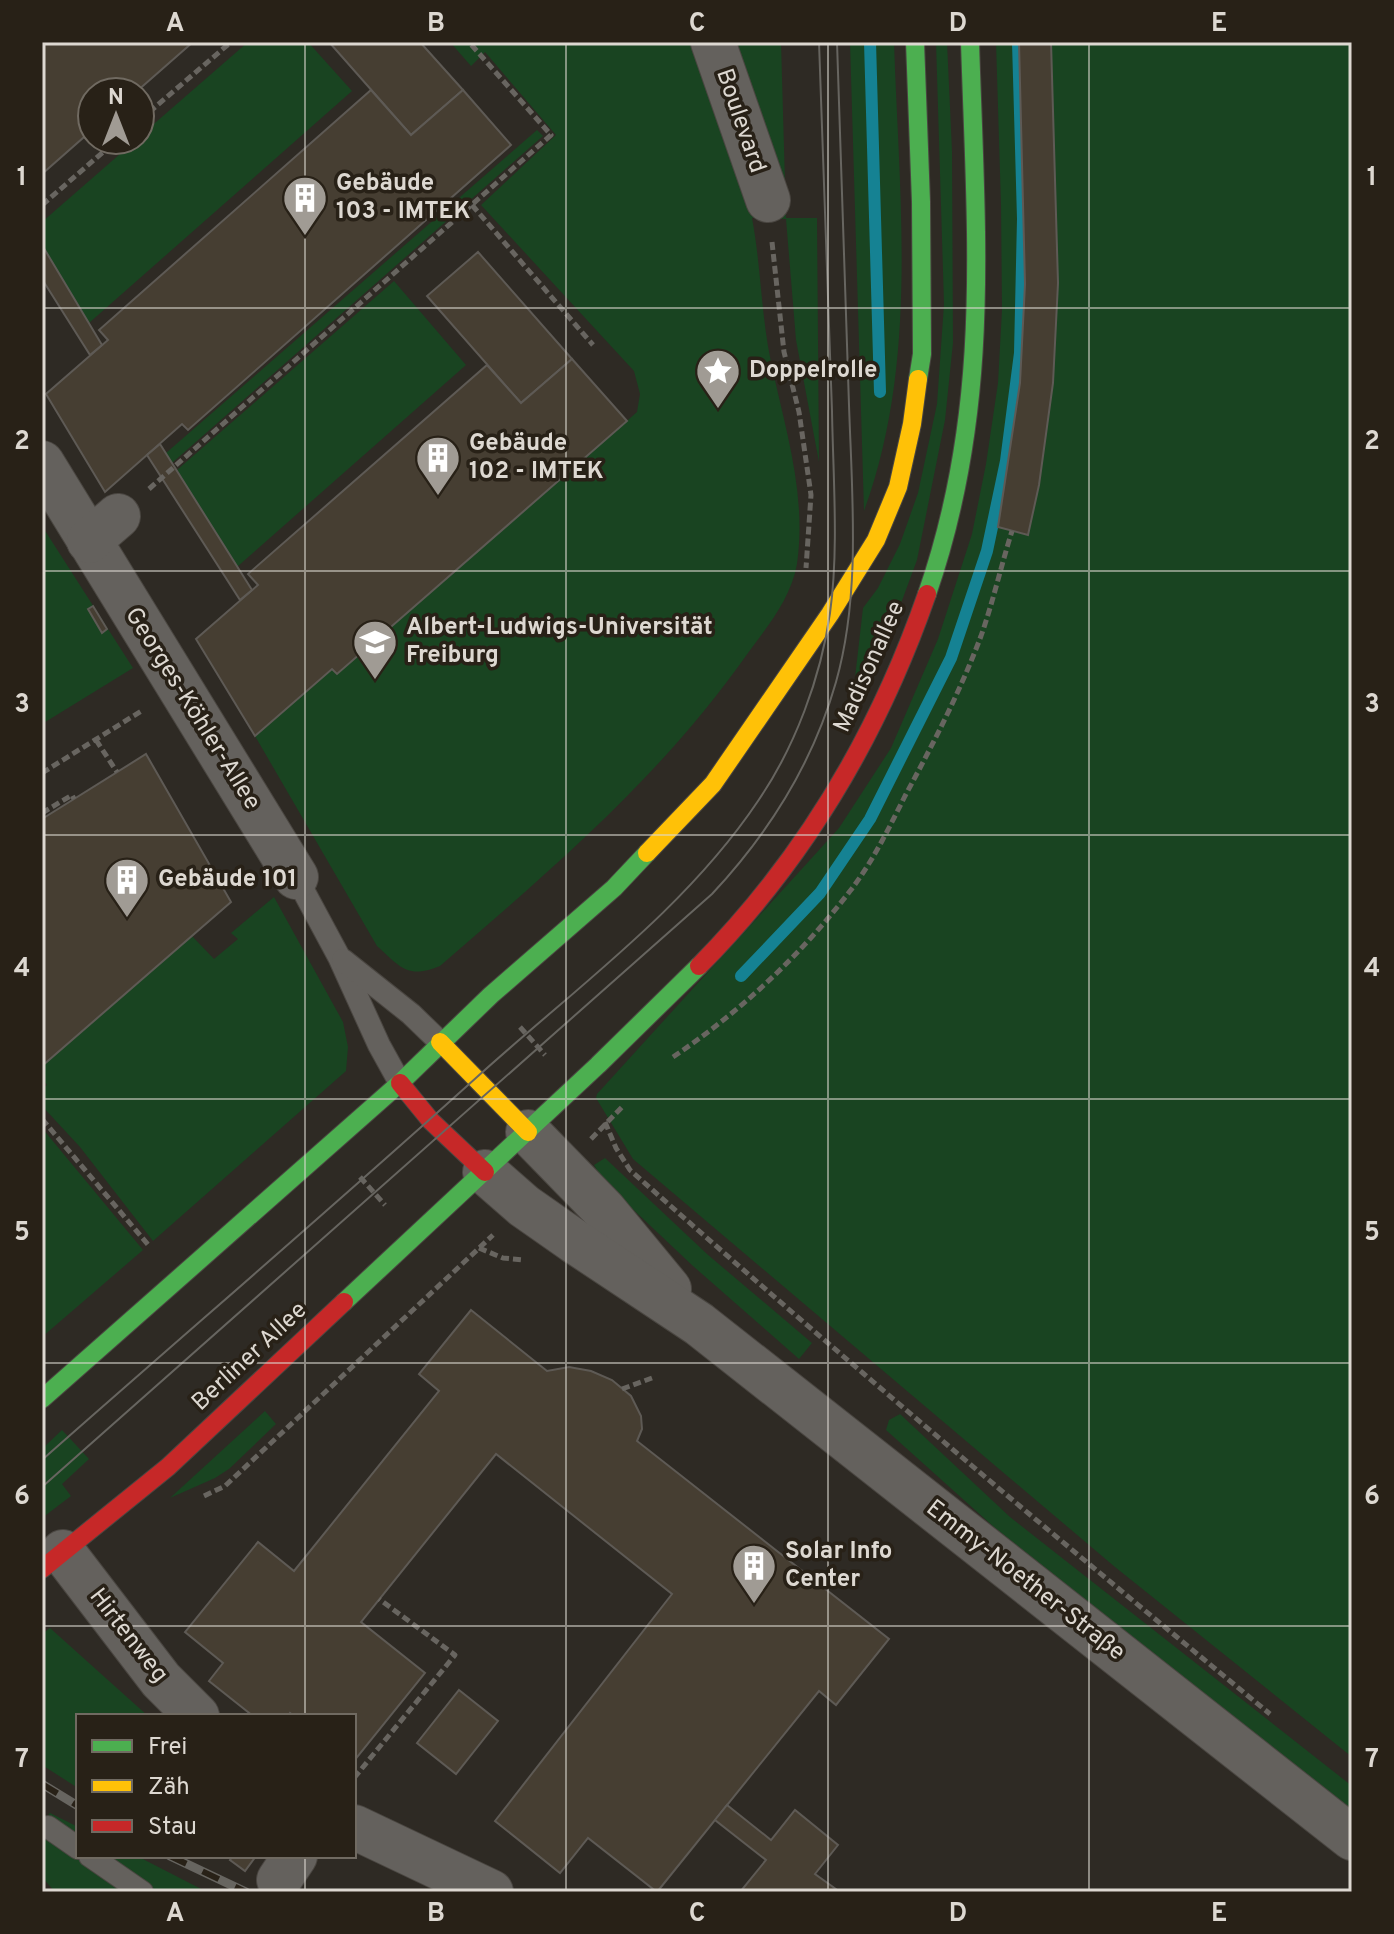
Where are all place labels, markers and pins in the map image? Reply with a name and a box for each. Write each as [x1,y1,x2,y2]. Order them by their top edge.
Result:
place label: Gebäude 103 - IMTEK [336,169,470,227]
building icon: Gebäude 103 - IMTEK [281,174,329,237]
place icon: Doppelrolle [694,347,742,410]
place label: Doppelrolle [749,356,877,386]
place label: Gebäude 102 - IMTEK [469,429,604,487]
building icon: Gebäude 102 - IMTEK [414,434,462,497]
place label: Albert-Ludwigs-Universität Freiburg [406,613,713,671]
school or university icon: Albert-Ludwigs-Universität Freiburg [351,618,399,681]
building icon: Gebäude 101 [103,856,151,919]
place label: Gebäude 101 [158,865,297,895]
place label: Solar Info Center [785,1537,892,1595]
building icon: Solar Info Center [730,1542,778,1605]

